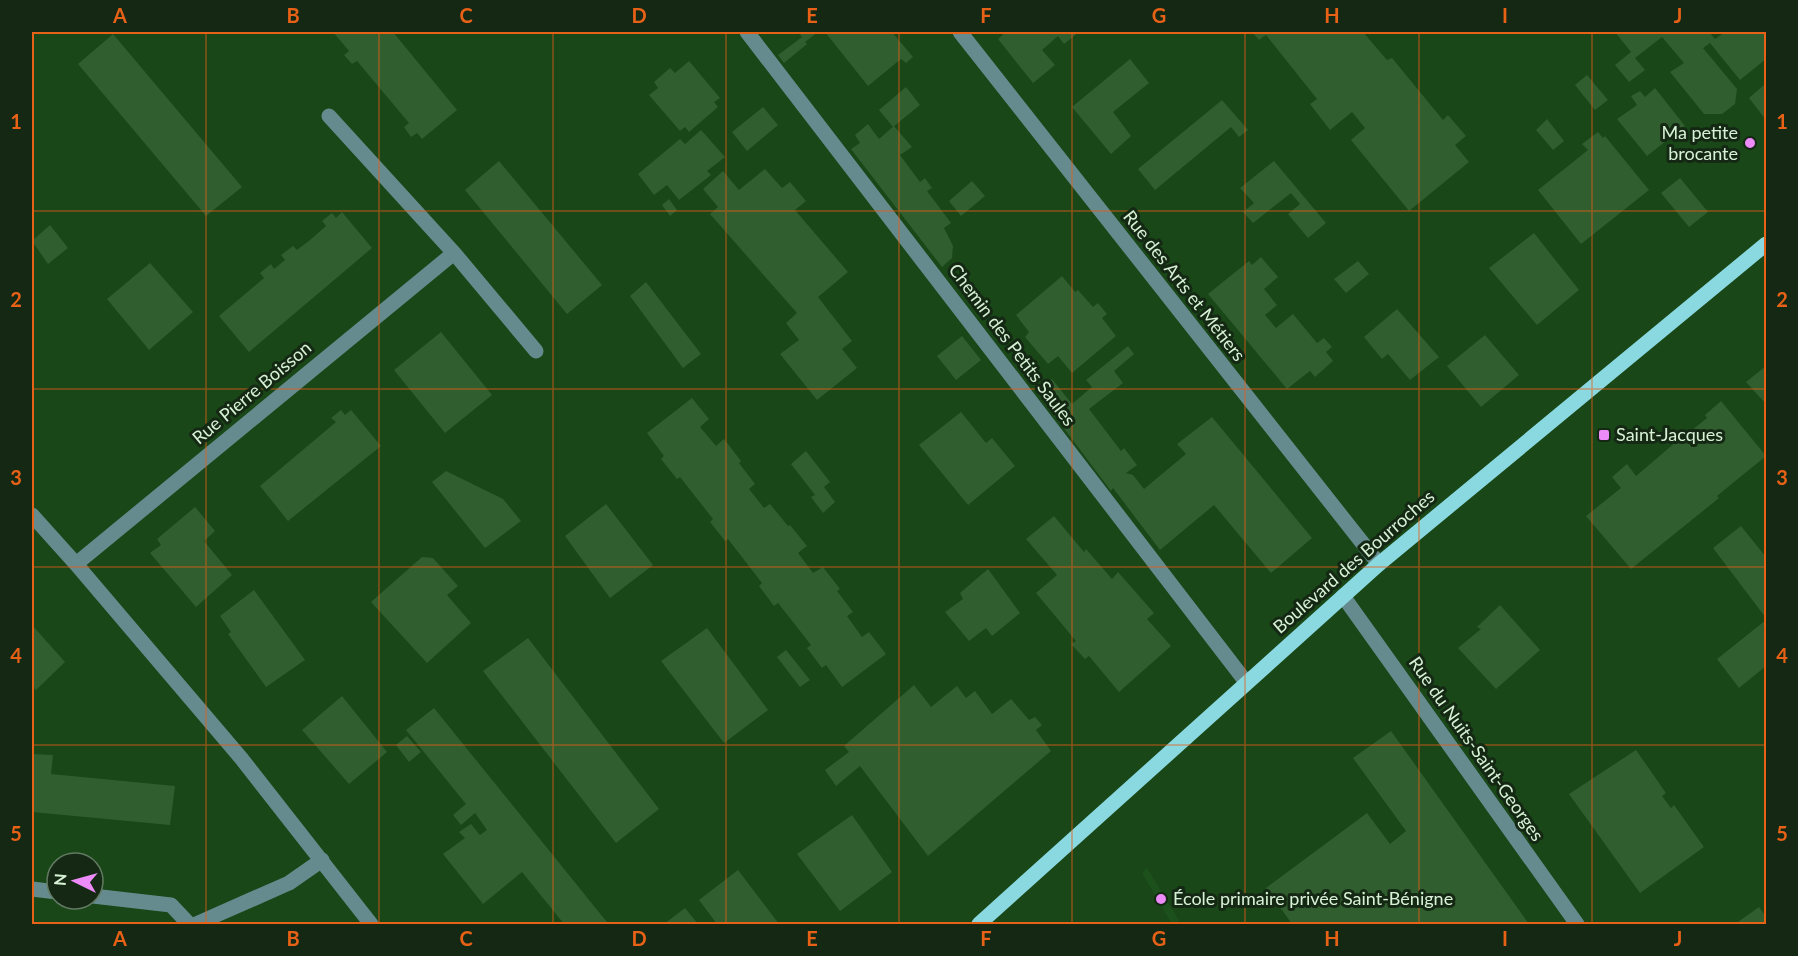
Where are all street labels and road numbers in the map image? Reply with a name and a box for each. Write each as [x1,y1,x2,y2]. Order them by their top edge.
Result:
street label: Rue des Arts et Métiers [1119,206,1251,365]
street label: Chemin des Petits Saules [945,259,1081,430]
street label: Rue Pierre Boisson [187,336,315,448]
street label: Boulevard des Bourroches [1268,485,1439,637]
street label: Rue du Nuits-Saint-Georges [1405,652,1549,845]

